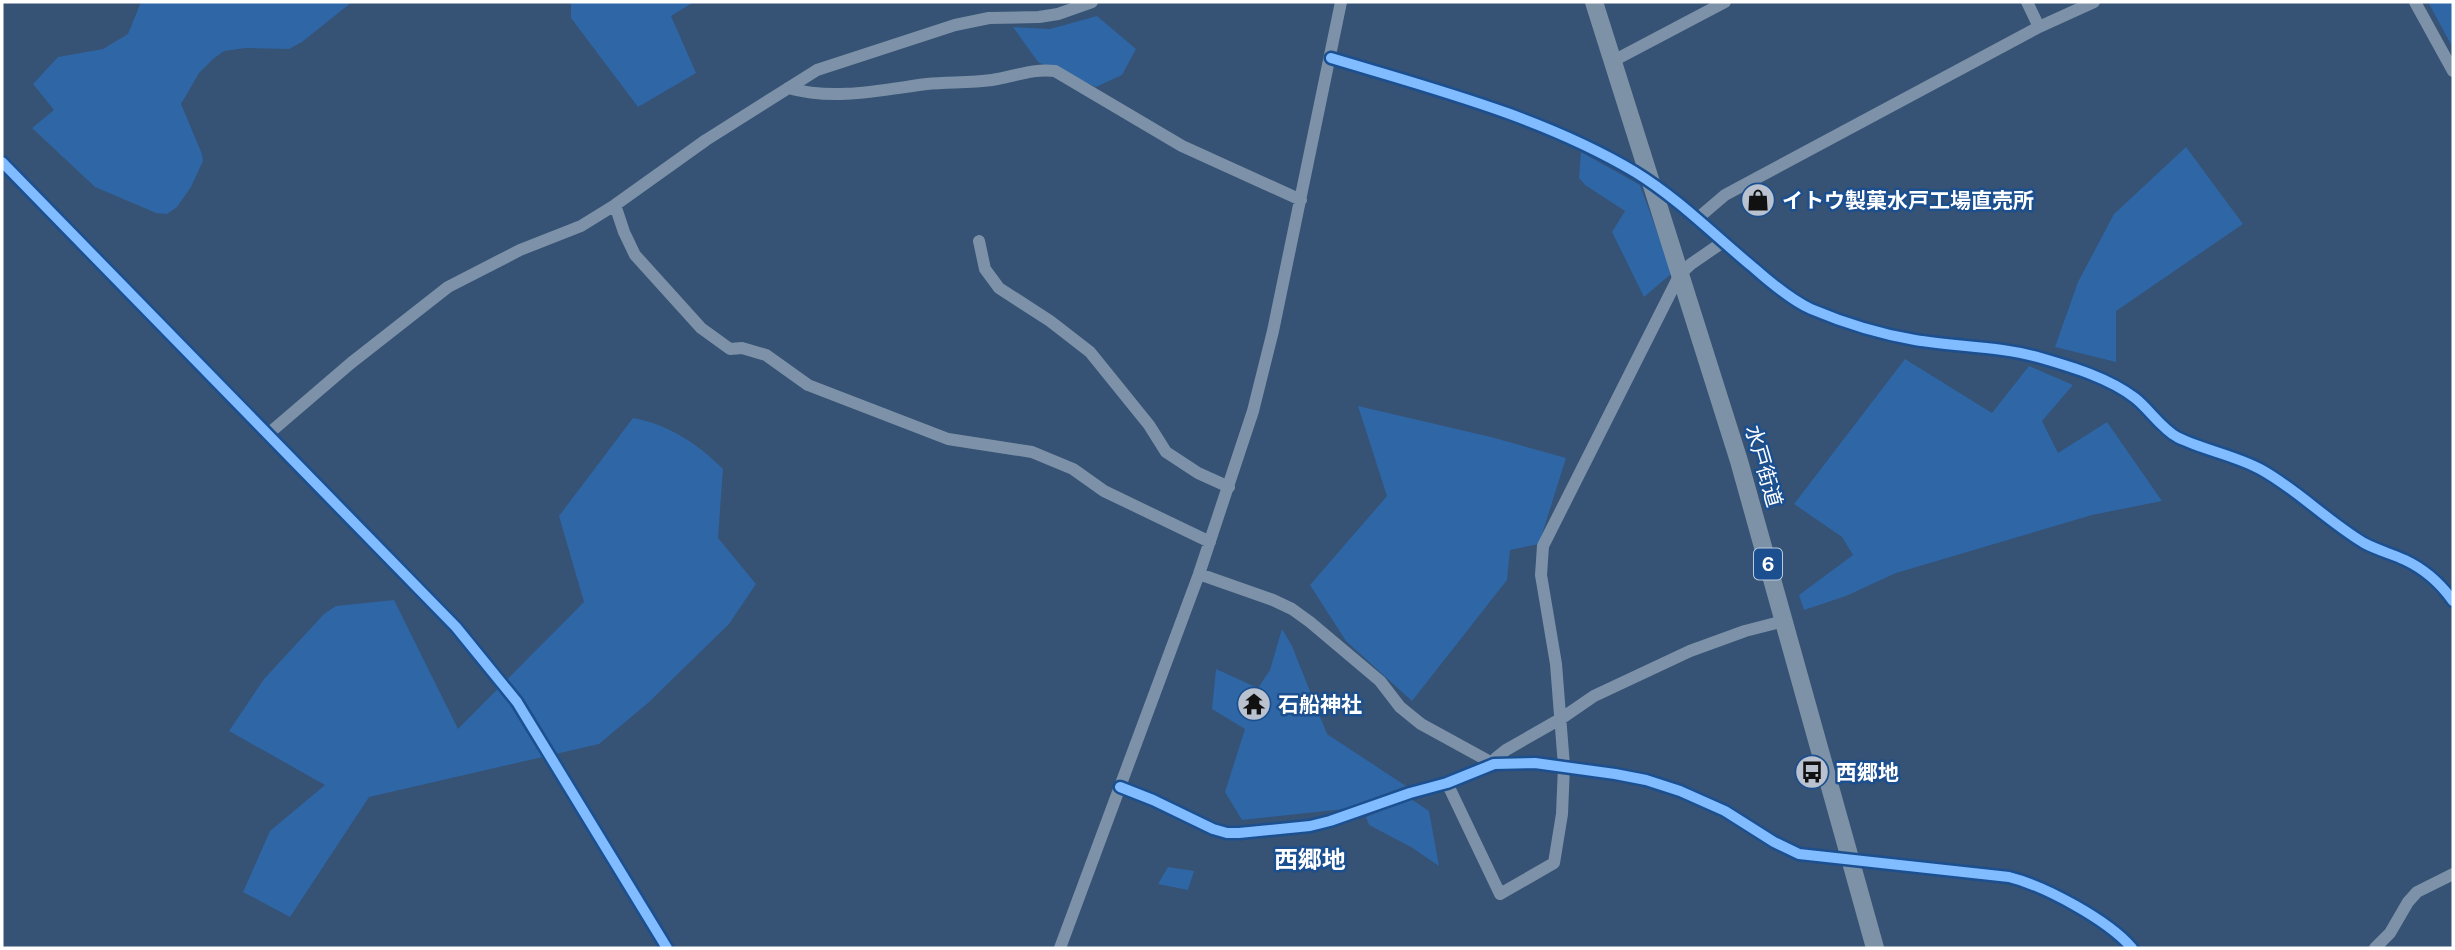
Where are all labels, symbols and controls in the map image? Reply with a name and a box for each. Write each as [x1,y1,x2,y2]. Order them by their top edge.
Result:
shop icon: イトウ製菓水戸工場直売所 [1739,181,1777,219]
place label: イトウ製菓水戸工場直売所 [1782,188,2034,213]
street label: 水戸街道 [1740,422,1788,510]
road number: 6 [1754,548,1782,580]
temple icon: 石船神社 [1235,685,1273,723]
place label: 石船神社 [1278,692,1362,717]
bus stop icon: 西郷地 [1793,753,1831,791]
place label: 西郷地 [1836,760,1899,785]
district label: 西郷地 [1274,845,1346,873]

